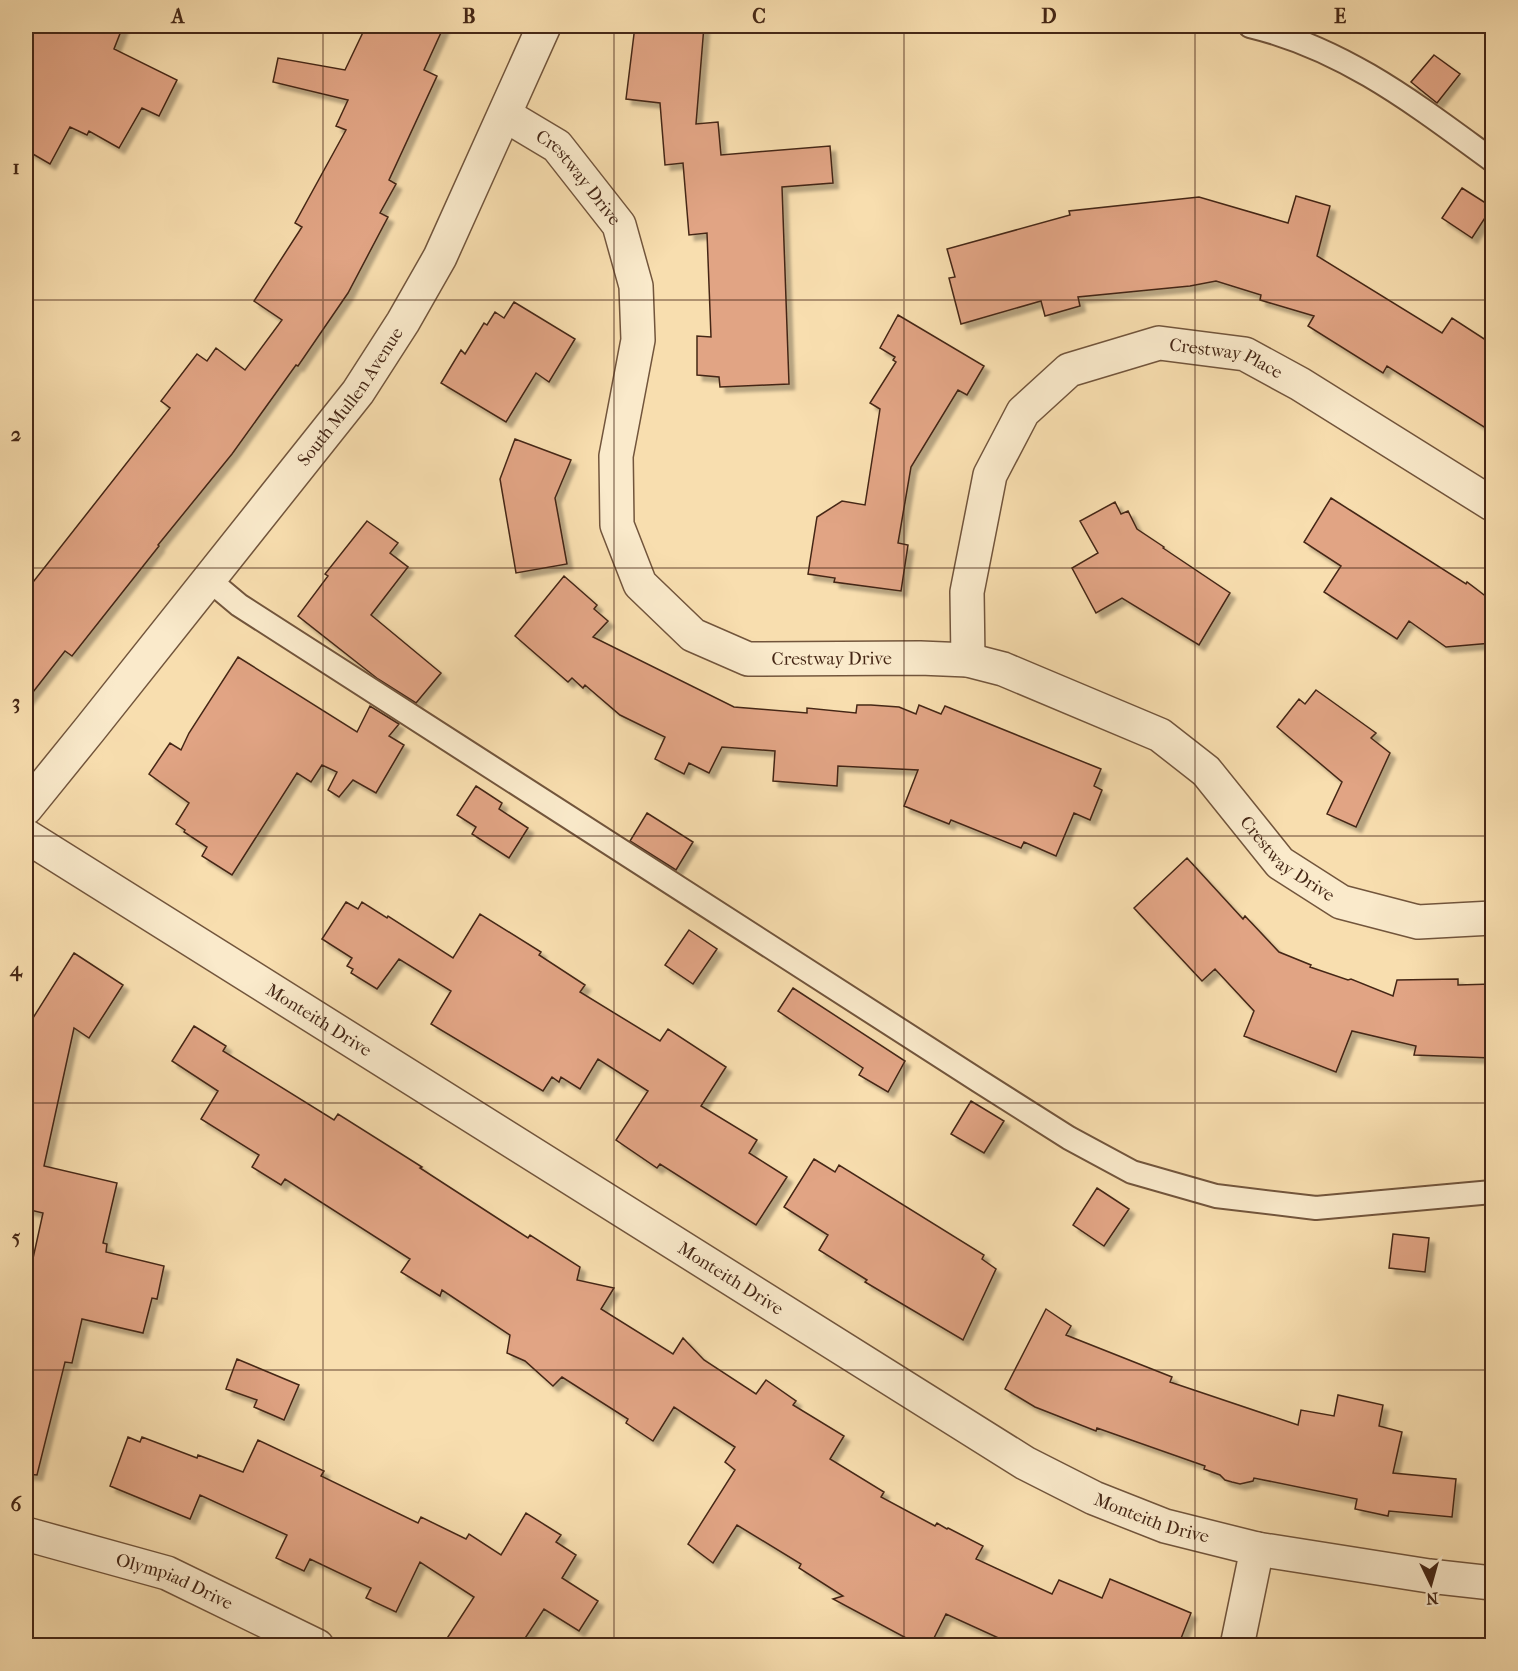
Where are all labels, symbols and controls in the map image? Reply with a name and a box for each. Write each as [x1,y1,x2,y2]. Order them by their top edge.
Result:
text: A [170,5,186,28]
text: B [462,5,476,28]
text: C [752,5,766,28]
text: D [1041,5,1057,28]
text: E [1334,5,1346,28]
street label: Crestway Drive [532,125,626,229]
text: 1 [12,156,20,179]
street label: South Mullen Avenue [293,323,407,470]
street label: Crestway Place [1168,334,1286,383]
text: 2 [11,423,21,446]
street label: Crestway Drive [771,648,892,669]
text: 3 [12,691,20,714]
street label: Crestway Drive [1236,812,1339,906]
text: 4 [9,958,23,982]
street label: Monteith Drive [262,979,376,1061]
text: 5 [12,1226,21,1249]
street label: Monteith Drive [674,1237,787,1319]
street label: Monteith Drive [1091,1489,1211,1547]
text: 6 [11,1493,23,1516]
street label: Olympiad Drive [114,1549,236,1614]
north arrow [1401,1554,1461,1614]
text: N [1425,1588,1439,1609]

